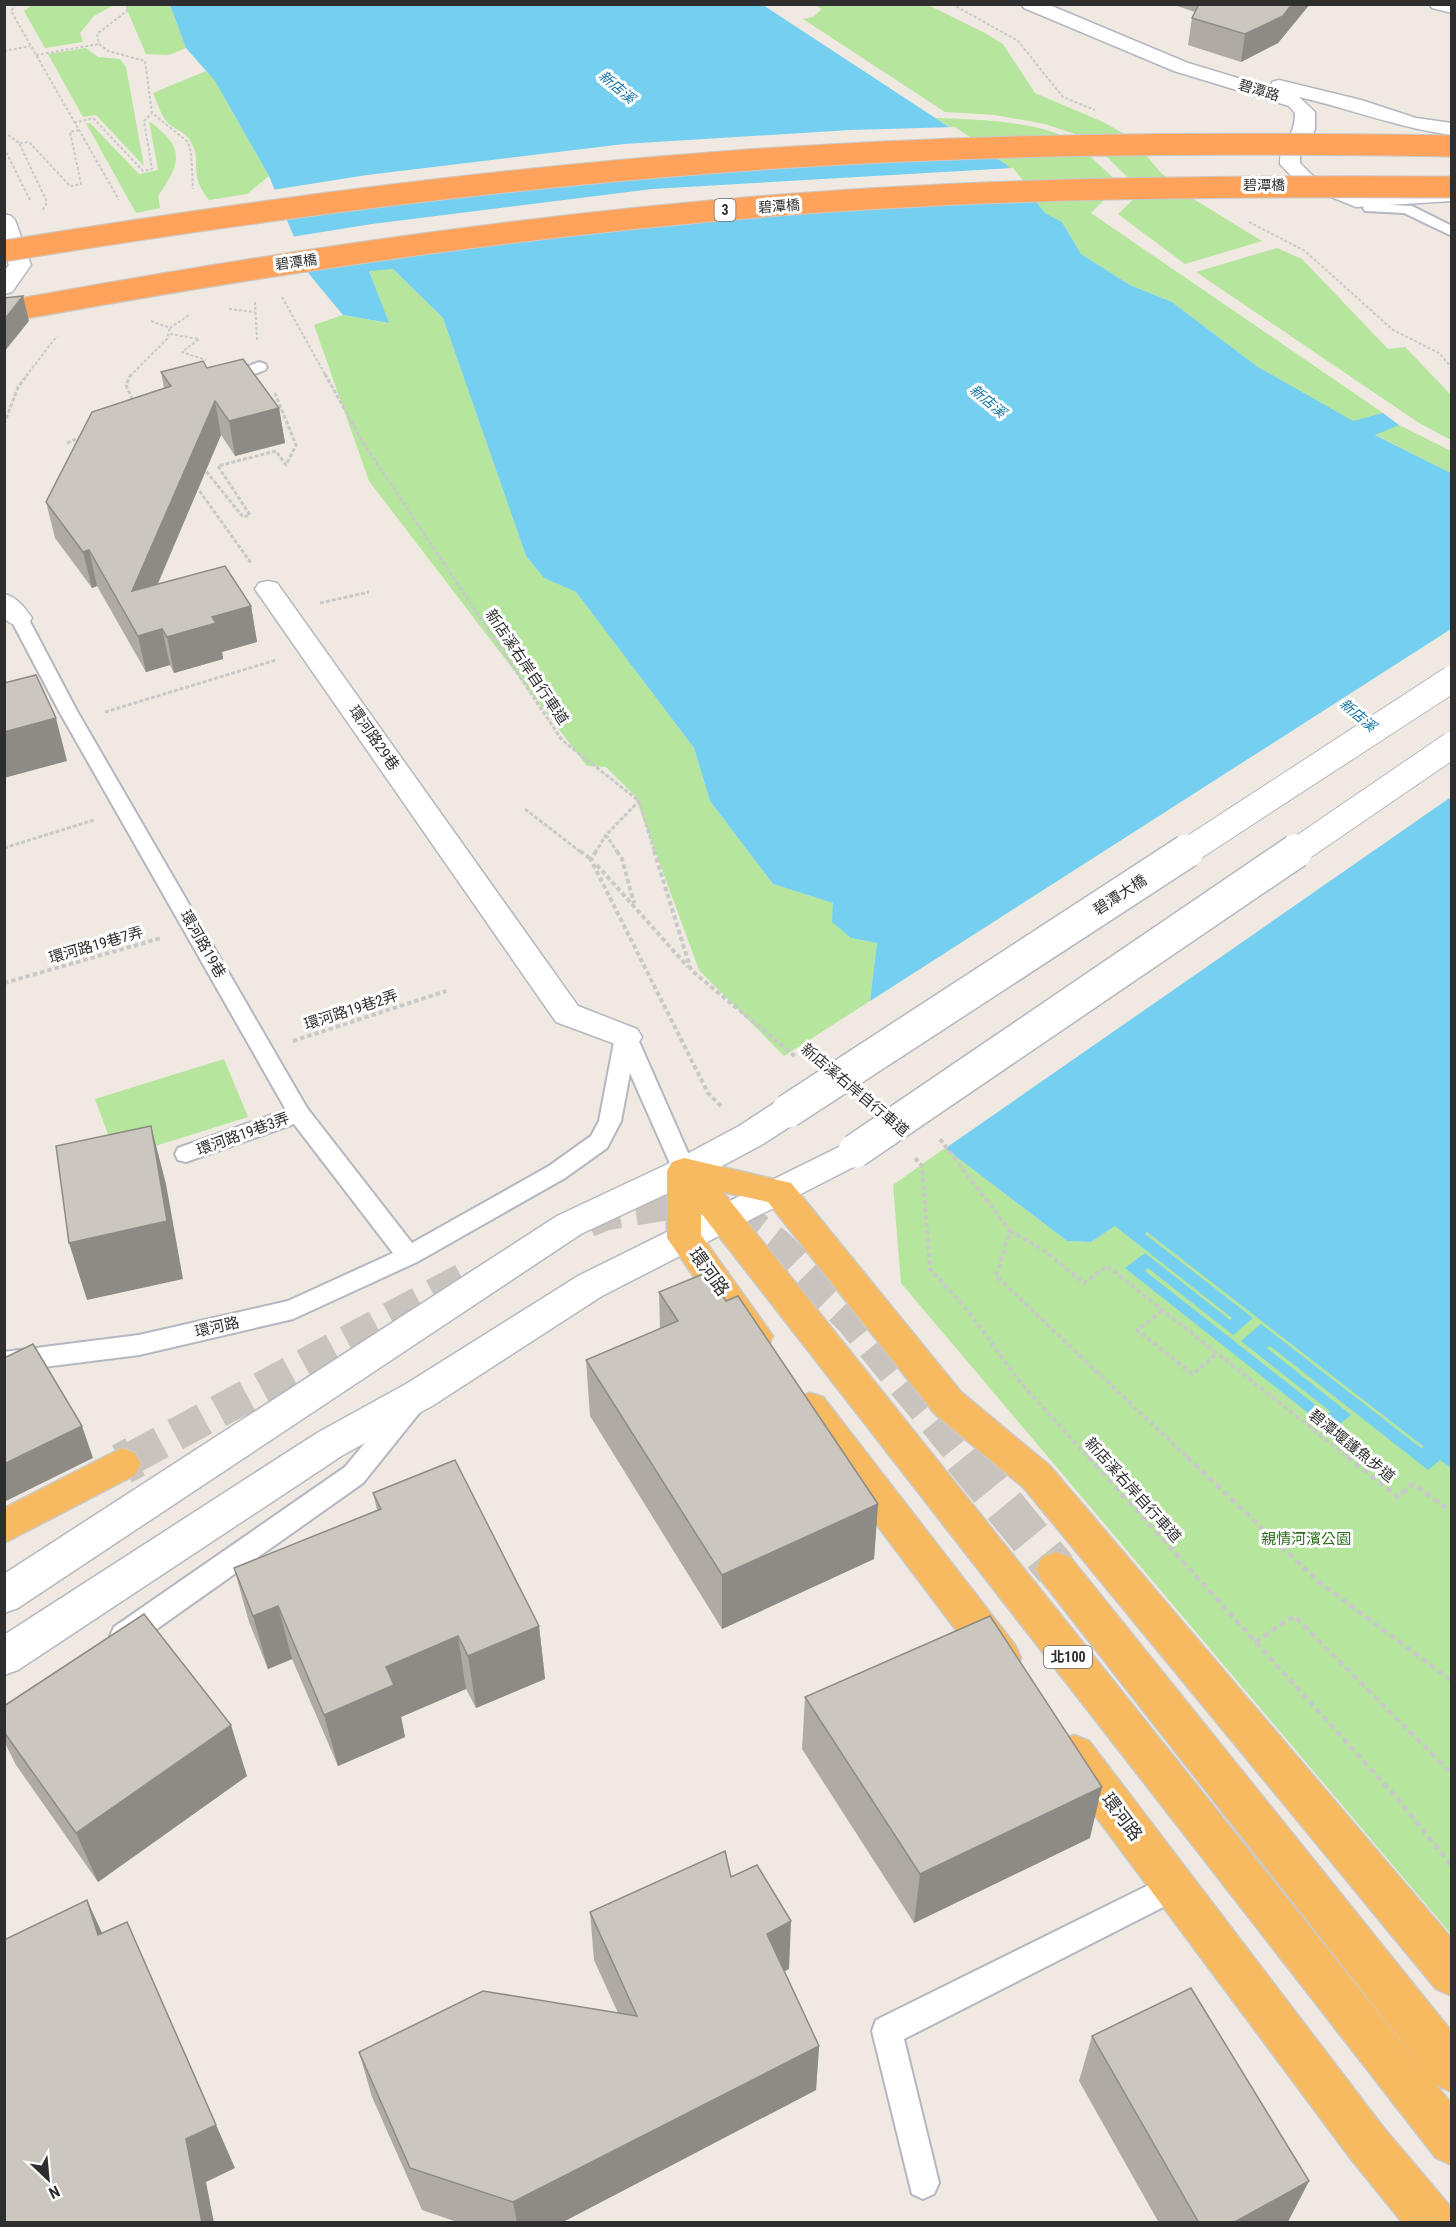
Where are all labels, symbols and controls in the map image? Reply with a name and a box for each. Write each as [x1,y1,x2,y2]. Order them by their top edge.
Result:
water label: 新店溪 [596,67,640,108]
street label: 碧潭路 [1237,76,1281,104]
street label: 碧潭橋 [1243,177,1285,193]
street label: 碧潭橋 [757,197,801,215]
road number: 3 [714,199,736,221]
street label: 碧潭橋 [274,251,318,273]
water label: 新店溪 [967,381,1011,422]
street label: 新店溪右岸自行車道 [482,606,572,728]
water label: 新店溪 [1337,695,1381,736]
street label: 環河路29巷 [345,702,403,774]
street label: 碧潭大橋 [1090,871,1150,919]
street label: 環河路19巷 [177,907,229,981]
street label: 環河路19巷7弄 [47,923,145,967]
street label: 環河路19巷2弄 [302,986,400,1034]
street label: 新店溪右岸自行車道 [798,1040,912,1140]
street label: 環河路19巷3弄 [194,1109,292,1159]
street label: 環河路 [685,1244,734,1300]
street label: 環河路 [193,1313,241,1341]
street label: 碧潭堰護魚步道 [1306,1406,1398,1486]
street label: 新店溪右岸自行車道 [1081,1434,1185,1546]
park label: 親情河濱公園 [1261,1530,1351,1548]
road number: 北100 [1044,1646,1092,1668]
street label: 環河路 [1098,1789,1147,1845]
north arrow [18,2149,78,2209]
text: N [46,2181,63,2203]

